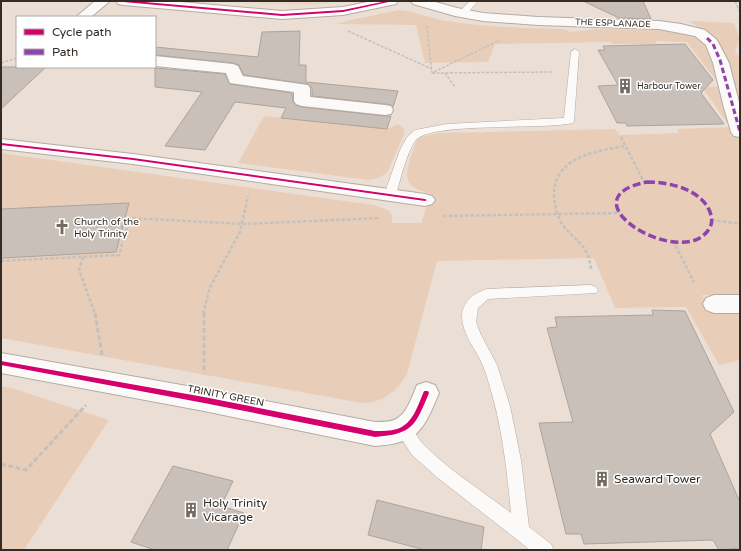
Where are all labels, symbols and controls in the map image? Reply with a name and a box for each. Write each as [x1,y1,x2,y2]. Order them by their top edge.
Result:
legend [16,16,156,68]
street label: THE ESPLANADE [575,17,651,30]
text: Cycle path [52,25,111,39]
text: Path [52,45,78,59]
building icon: Harbour Tower [616,77,634,95]
place label: Harbour Tower [637,81,701,92]
place label: Church of the Holy Trinity [74,216,139,240]
church icon: Church of the Holy Trinity [53,218,71,236]
street label: TRINITY GREEN [186,383,265,409]
building icon: Seaward Tower [593,470,611,488]
place label: Seaward Tower [614,472,701,486]
place label: Holy Trinity Vicarage [203,496,268,524]
building icon: Holy Trinity Vicarage [182,501,200,519]

